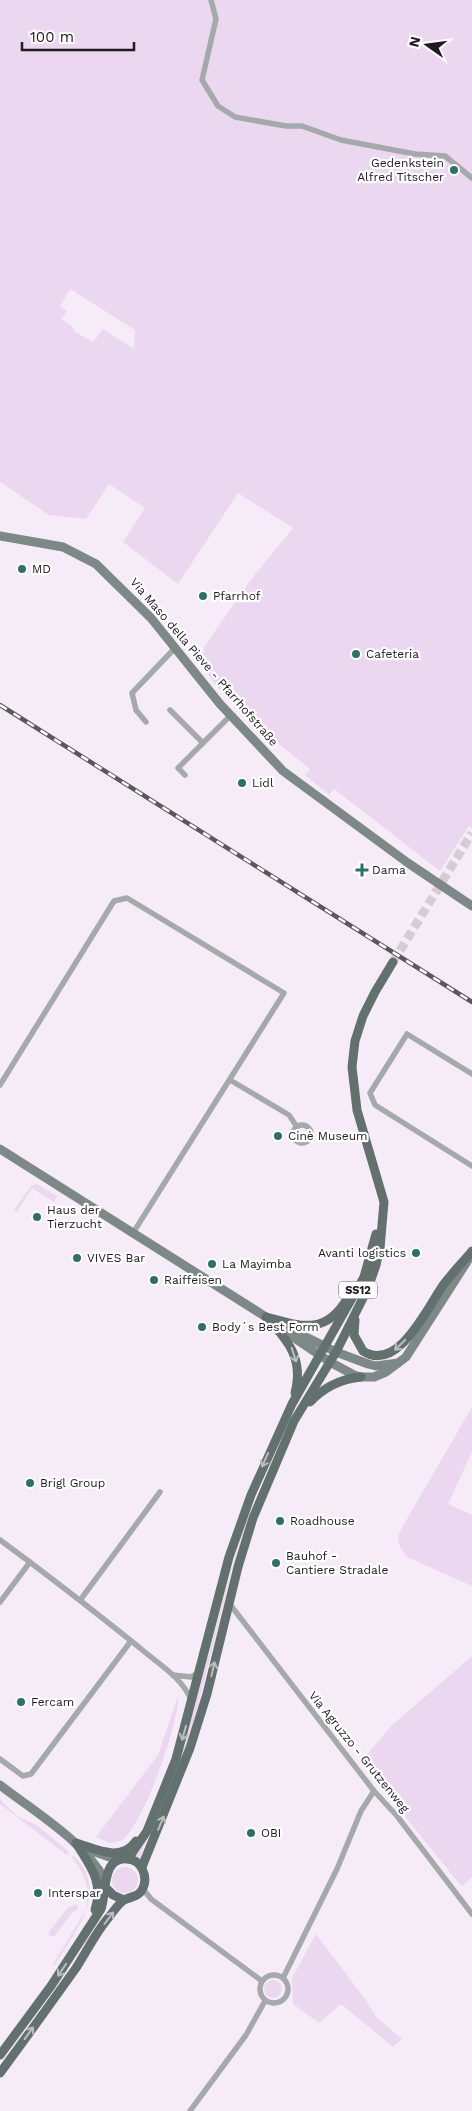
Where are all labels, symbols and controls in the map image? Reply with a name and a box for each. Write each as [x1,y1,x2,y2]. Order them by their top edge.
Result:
scale bar [22,20,135,52]
north arrow [402,20,452,70]
text: 100 m [30,28,74,46]
text: N [405,35,423,49]
place label: Gedenkstein Alfred Titscher [357,156,444,184]
marker: Gedenkstein Alfred Titscher [448,164,460,176]
place label: MD [32,562,51,576]
marker: MD [16,563,28,575]
street label: Via Maso della Pieve - Pfarrhofstraße [127,575,281,749]
place label: Pfarrhof [213,589,261,603]
marker: Pfarrhof [197,590,209,602]
place label: Cafeteria [366,647,419,661]
marker: Cafeteria [350,648,362,660]
place label: Lidl [252,776,274,790]
marker: Lidl [236,777,248,789]
place label: Dama [372,863,406,877]
marker: Dama [356,864,368,876]
place label: Cinè Museum [288,1129,368,1143]
marker: Cinè Museum [272,1130,284,1142]
place label: Haus der Tierzucht [47,1203,102,1231]
marker: Haus der Tierzucht [31,1211,43,1223]
place label: Avanti logistics [318,1246,406,1260]
marker: Avanti logistics [410,1247,422,1259]
place label: VIVES Bar [87,1251,145,1265]
marker: VIVES Bar [71,1252,83,1264]
place label: La Mayimba [222,1257,292,1271]
marker: La Mayimba [206,1258,218,1270]
place label: Raiffeisen [164,1273,222,1287]
marker: Raiffeisen [148,1274,160,1286]
road number: SS12 [339,1282,377,1298]
place label: Body´s Best Form [212,1320,319,1334]
marker: Body´s Best Form [196,1321,208,1333]
one-way arrow [394,1339,406,1351]
one-way arrow [290,1347,299,1363]
one-way arrow [260,1452,269,1467]
place label: Brigl Group [40,1476,105,1490]
marker: Brigl Group [24,1477,36,1489]
place label: Roadhouse [290,1514,355,1528]
marker: Roadhouse [274,1515,286,1527]
place label: Bauhof - Cantiere Stradale [286,1549,388,1577]
marker: Bauhof - Cantiere Stradale [270,1557,282,1569]
one-way arrow [209,1661,218,1677]
street label: Via Agruzzo - Grutzenweg [306,1689,413,1816]
place label: Fercam [31,1695,74,1709]
marker: Fercam [15,1696,27,1708]
one-way arrow [178,1725,188,1741]
one-way arrow [157,1816,166,1831]
place label: OBI [261,1826,281,1840]
marker: OBI [245,1827,257,1839]
place label: Interspar [48,1886,101,1900]
marker: Interspar [32,1887,44,1899]
one-way arrow [103,1912,114,1925]
one-way arrow [57,1963,67,1977]
one-way arrow [24,2026,34,2040]

